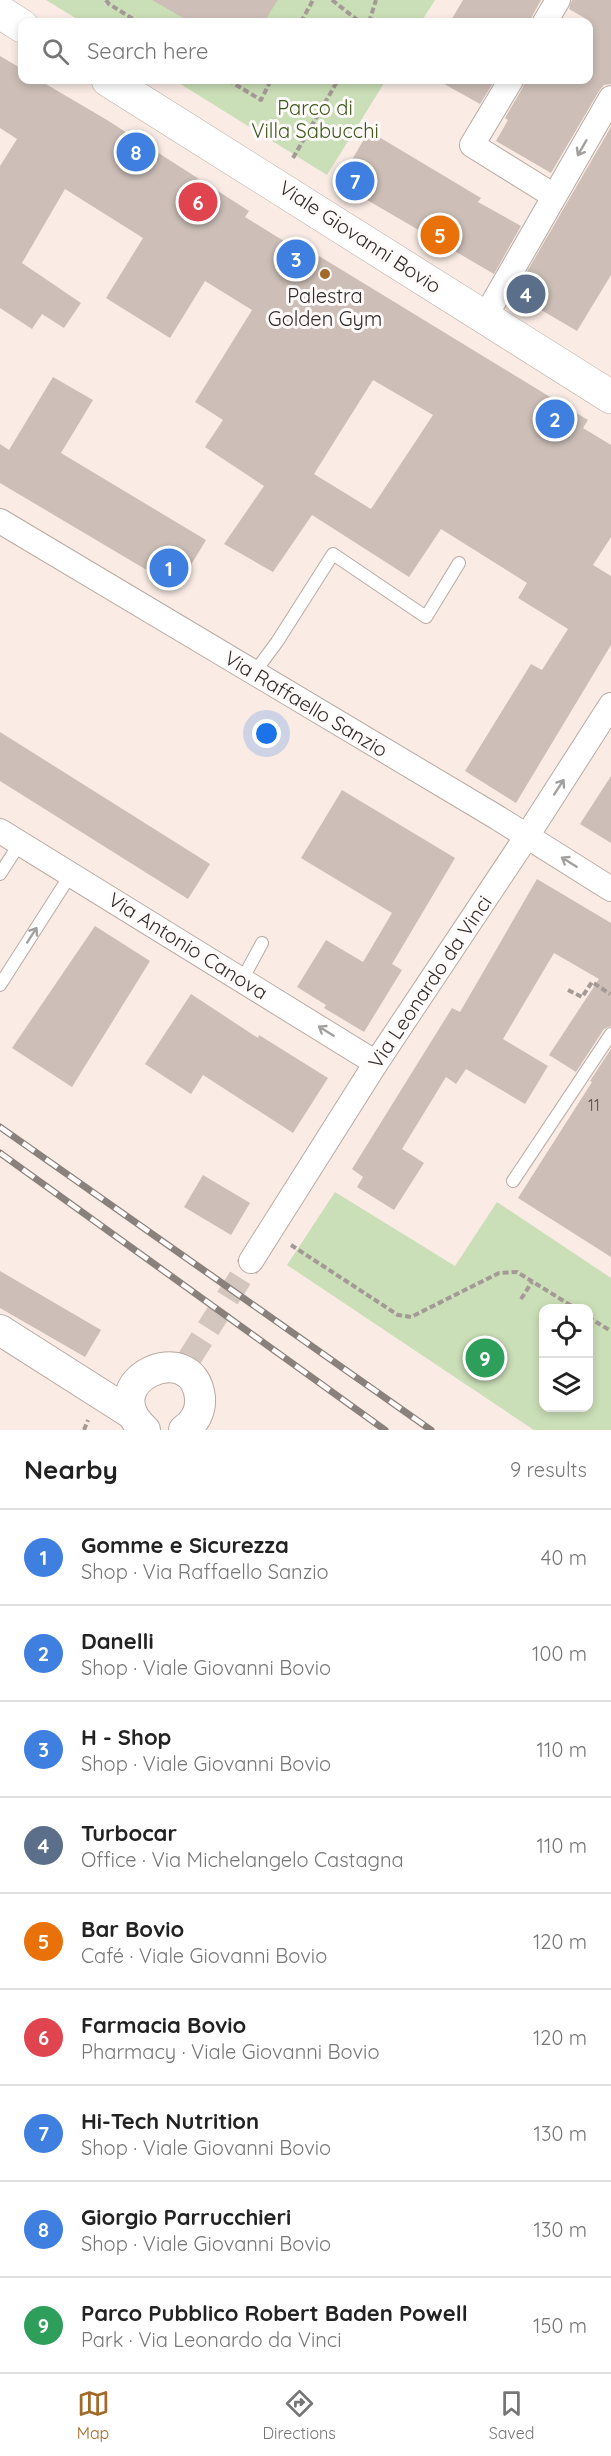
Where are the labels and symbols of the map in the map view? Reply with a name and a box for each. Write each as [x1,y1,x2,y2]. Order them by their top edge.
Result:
park label: Parco di Villa Sabucchi [251,95,379,143]
pin: 8 [116,130,156,174]
one-way arrow [576,139,587,157]
pin: 7 [336,158,374,204]
street label: Viale Giovanni Bovio [274,175,446,298]
pin: 6 [178,180,218,224]
pin: 5 [420,212,460,258]
pin: 3 [276,236,316,282]
marker: Palestra Golden Gym [318,267,332,281]
pin: 4 [506,272,546,316]
place label: Palestra Golden Gym [268,283,382,331]
pin: 2 [536,396,574,442]
pin: 1 [150,546,188,590]
street label: Via Raffaello Sanzio [220,645,392,762]
your location [252,719,281,748]
one-way arrow [553,779,565,796]
one-way arrow [561,856,578,868]
street label: Via Antonio Canova [104,886,273,1005]
street label: Via Leonardo da Vinci [362,890,497,1073]
one-way arrow [26,927,38,944]
one-way arrow [318,1025,335,1037]
house number: 11 [588,1095,600,1115]
pin: 9 [466,1336,504,1380]

